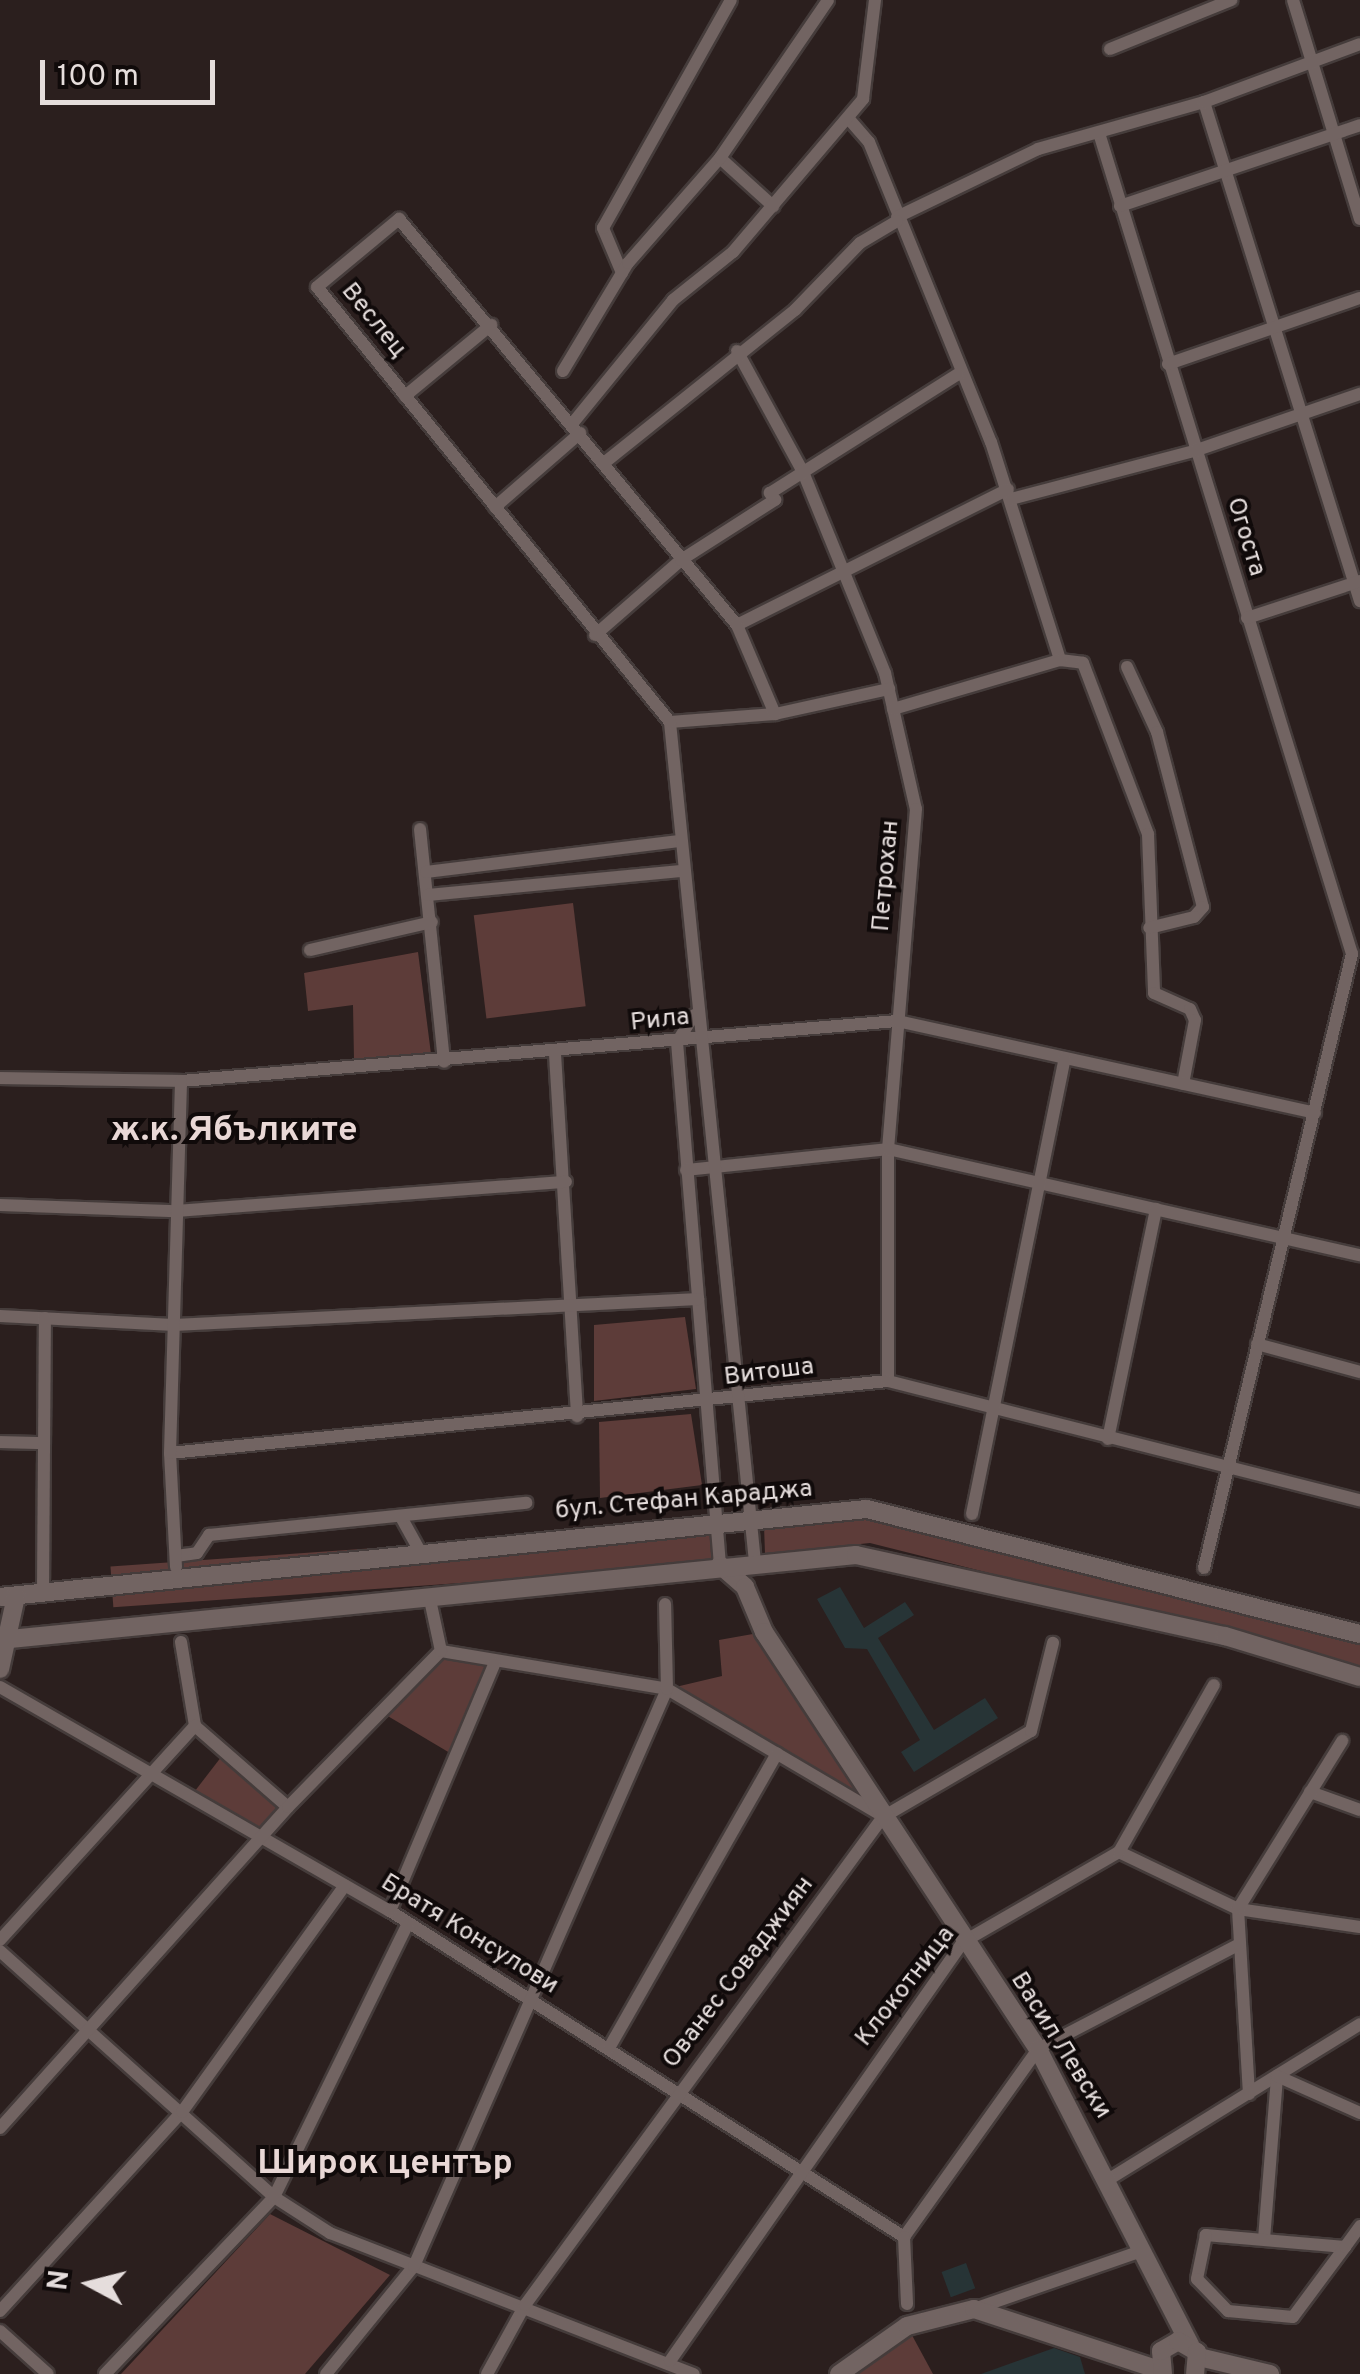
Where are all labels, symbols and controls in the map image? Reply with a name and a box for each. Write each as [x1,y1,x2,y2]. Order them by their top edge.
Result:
scale bar [45,40,220,102]
text: 100 m [57,59,139,96]
street label: Веслец [334,278,412,364]
street label: Огоста [1219,494,1271,580]
street label: Петрохан [867,819,907,933]
street label: Рила [629,1003,691,1039]
district label: ж.к. Ябълките [110,1110,358,1152]
street label: Витоша [722,1353,816,1393]
street label: бул. Стефан Караджа [554,1475,814,1527]
street label: Братя Консулови [375,1868,563,2002]
street label: Ованес Соваджиян [657,1871,821,2075]
street label: Клокотница [850,1921,962,2053]
street label: Васил Левски [1003,1967,1117,2125]
district label: Широк център [257,2143,513,2185]
north arrow [40,2234,140,2334]
text: N [41,2268,79,2293]

